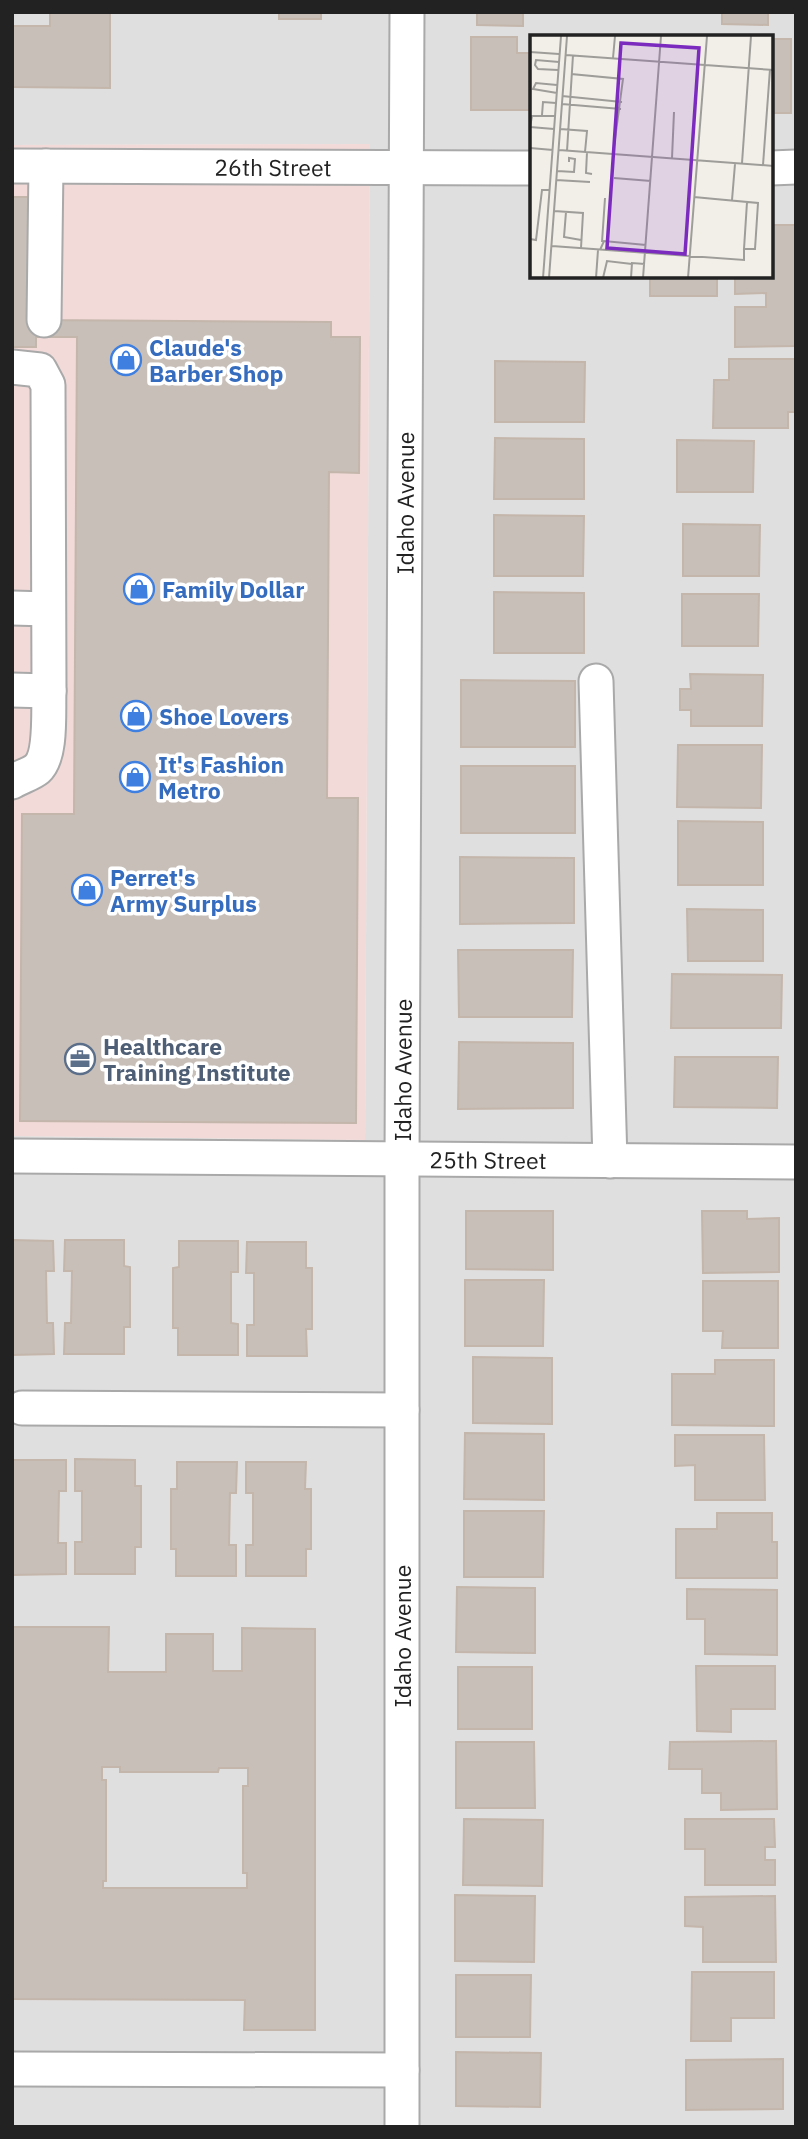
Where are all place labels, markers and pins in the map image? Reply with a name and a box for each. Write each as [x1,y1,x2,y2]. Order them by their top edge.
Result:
place label: Claude's Barber Shop [149,332,283,388]
shop icon: Claude's Barber Shop [109,343,143,377]
shop icon: Family Dollar [122,572,156,606]
place label: Family Dollar [162,574,304,604]
shop icon: Shoe Lovers [119,699,153,733]
place label: Shoe Lovers [159,701,289,731]
place label: It's Fashion Metro [158,749,284,805]
shop icon: It's Fashion Metro [118,760,152,794]
place label: Perret's Army Surplus [110,862,257,918]
shop icon: Perret's Army Surplus [70,873,104,907]
place label: Healthcare Training Institute [103,1031,291,1087]
office icon: Healthcare Training Institute [63,1042,97,1076]

